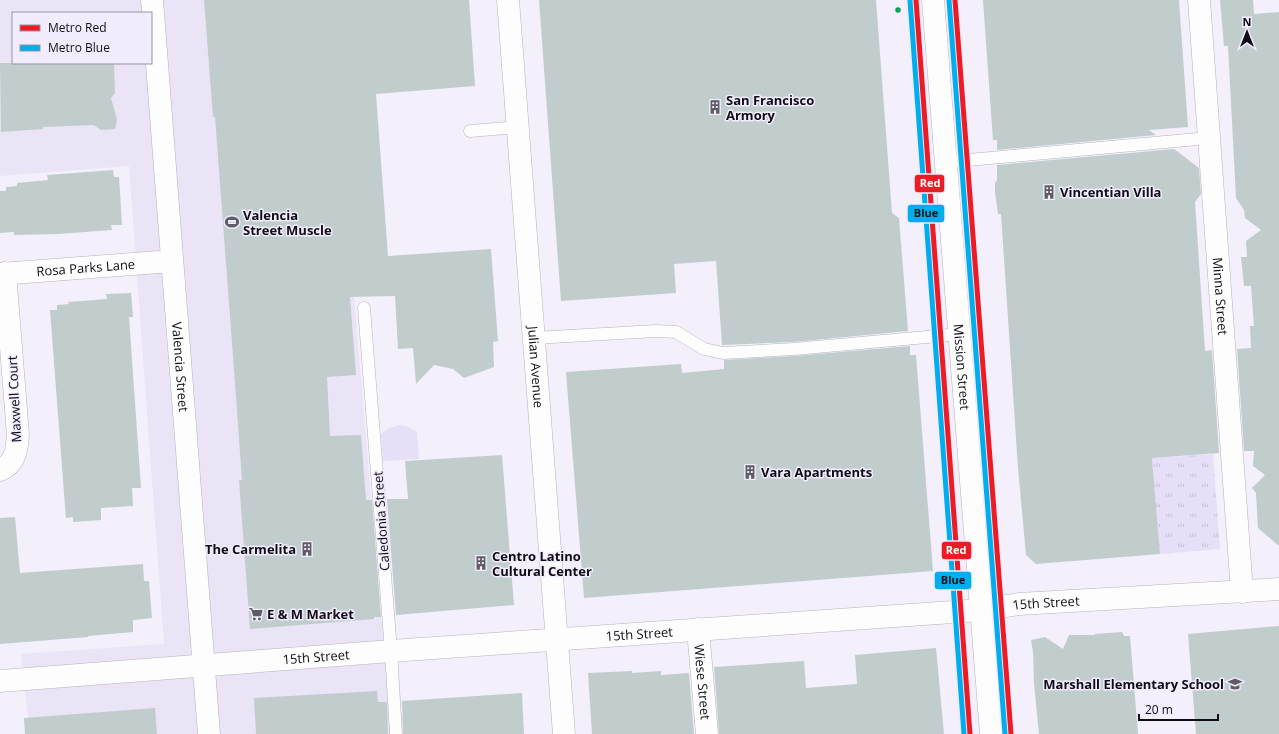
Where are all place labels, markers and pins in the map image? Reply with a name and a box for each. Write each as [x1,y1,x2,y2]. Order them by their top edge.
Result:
unlabelled marker [893,5,903,15]
place label: San Francisco Armory [726,91,814,124]
building icon: San Francisco Armory [707,99,723,115]
place label: Vincentian Villa [1060,183,1161,201]
building icon: Vincentian Villa [1041,184,1057,200]
place label: Valencia Street Muscle [243,206,332,239]
sports icon: Valencia Street Muscle [224,214,240,230]
place label: Vara Apartments [761,463,872,481]
building icon: Vara Apartments [742,464,758,480]
place label: The Carmelita [205,540,296,558]
building icon: The Carmelita [299,541,315,557]
place label: Centro Latino Cultural Center [492,547,592,580]
building icon: Centro Latino Cultural Center [473,555,489,571]
place label: E & M Market [267,605,354,623]
supermarket icon: E & M Market [248,606,264,622]
place label: Marshall Elementary School [1043,675,1224,693]
school or university icon: Marshall Elementary School [1227,676,1243,692]

